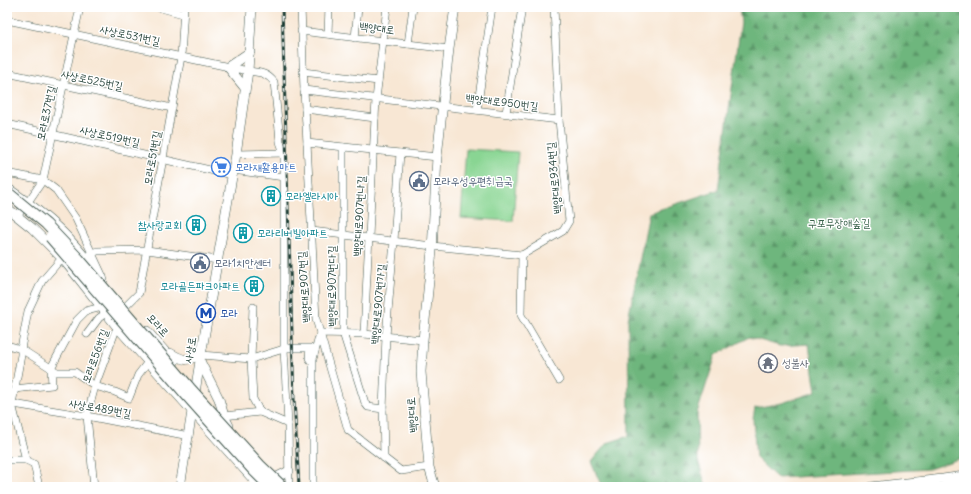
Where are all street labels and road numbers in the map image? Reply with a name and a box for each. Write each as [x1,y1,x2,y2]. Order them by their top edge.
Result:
street label: 백양대로 [359,19,396,37]
street label: 사상로531번길 [99,22,161,48]
street label: 사상로525번길 [60,67,124,93]
street label: 모라로37번길 [33,84,59,142]
street label: 백양대로950번길 [465,91,539,113]
street label: 사상로519번길 [79,122,142,150]
street label: 모라로51번길 [140,130,164,186]
street label: 백양대로934번길 [543,141,565,215]
street label: 백양대로907번나길 [350,175,368,257]
street label: 백양대로907번다길 [325,245,339,326]
street label: 백양대로907번길 [294,251,313,323]
street label: 백양대로907번가길 [368,263,389,345]
street label: 모라로 [144,310,172,340]
street label: 모라로56번길 [79,327,111,385]
street label: 사상로 [181,336,199,364]
street label: 사상로489번길 [68,396,133,420]
street label: 백양대로 [403,397,421,433]

